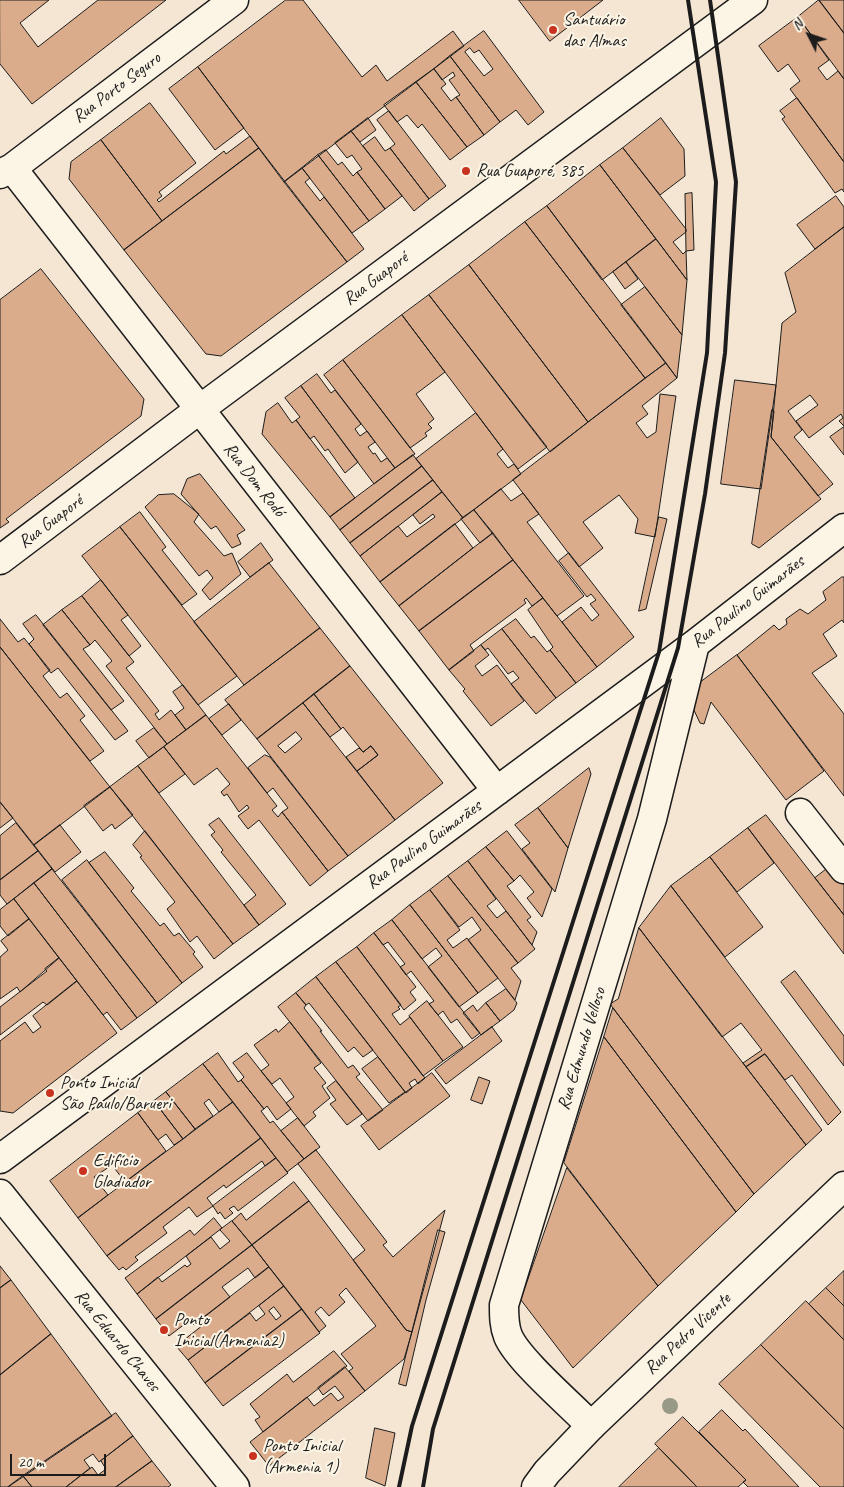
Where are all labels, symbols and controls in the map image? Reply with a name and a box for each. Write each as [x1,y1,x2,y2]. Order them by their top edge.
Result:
place label: Santuário das Almas [563,9,626,52]
north arrow [784,10,834,60]
text: N [788,16,807,34]
marker: Santuário das Almas [547,24,559,36]
street label: Rua Porto Seguro [69,48,165,128]
place label: Rua Guaporé, 385 [476,160,584,182]
marker: Rua Guaporé, 385 [460,165,472,177]
street label: Rua Guaporé [339,248,413,310]
street label: Rua Dom Rodó [218,439,290,521]
street label: Rua Guaporé [14,491,88,553]
street label: Rua Paulino Guimarães [687,551,809,653]
street label: Rua Paulino Guimarães [362,796,486,894]
street label: Rua Edmundo Velloso [553,985,611,1113]
place label: Ponto Inicial São Paulo/Barueri [60,1072,171,1114]
marker: Ponto Inicial São Paulo/Barueri [44,1087,56,1099]
place label: Edifício Gladiador [93,1150,151,1192]
marker: Edifício Gladiador [77,1165,89,1177]
street label: Rua Eduardo Chaves [69,1286,165,1396]
street label: Rua Pedro Vicente [640,1289,736,1379]
place label: Ponto Inicial(Armenia2) [174,1309,284,1352]
marker: Ponto Inicial(Armenia2) [158,1324,170,1336]
place label: Ponto Inicial (Armenia 1) [263,1435,341,1478]
scale bar [12,1444,109,1476]
marker: Ponto Inicial (Armenia 1) [247,1450,259,1462]
text: 20 m [18,1453,44,1472]

